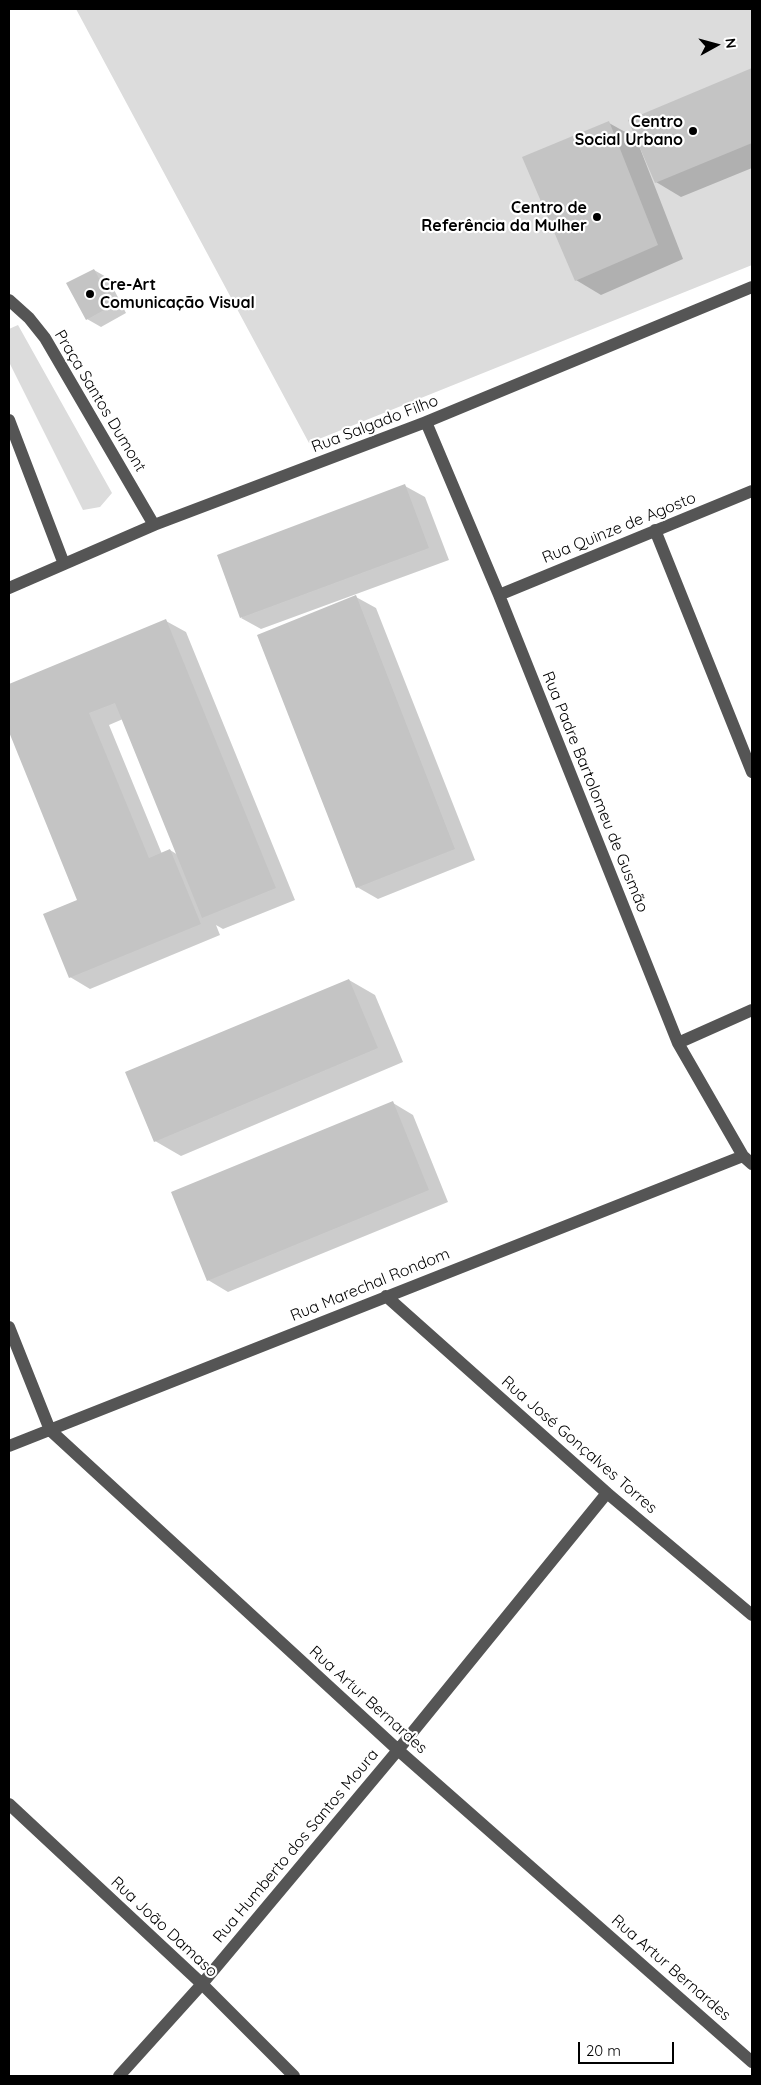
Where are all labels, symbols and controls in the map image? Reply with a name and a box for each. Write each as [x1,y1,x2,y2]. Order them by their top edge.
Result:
north arrow [691,20,741,70]
text: N [721,37,740,49]
place label: Centro Social Urbano [575,112,683,150]
marker: Centro Social Urbano [687,125,699,137]
place label: Centro de Referência da Mulher [421,198,587,236]
marker: Centro de Referência da Mulher [591,211,603,223]
place label: Cre-Art Comunicação Visual [100,275,255,313]
marker: Cre-Art Comunicação Visual [84,288,96,300]
street label: Praça Santos Dumont [50,327,150,475]
street label: Rua Salgado Filho [309,391,441,457]
street label: Rua Quinze de Agosto [539,488,699,568]
street label: Rua Padre Bartolomeu de Gusmão [538,669,652,915]
street label: Rua Marechal Rondom [288,1244,452,1326]
street label: Rua José Gonçalves Torres [497,1372,661,1518]
street label: Rua Artur Bernardes [305,1642,431,1758]
street label: Rua Humberto dos Santos Moura [209,1745,383,1947]
street label: Rua João Damaso [107,1873,221,1981]
street label: Rua Artur Bernardes [607,1911,735,2025]
scale bar [581,2032,677,2064]
text: 20 m [586,2041,621,2060]

